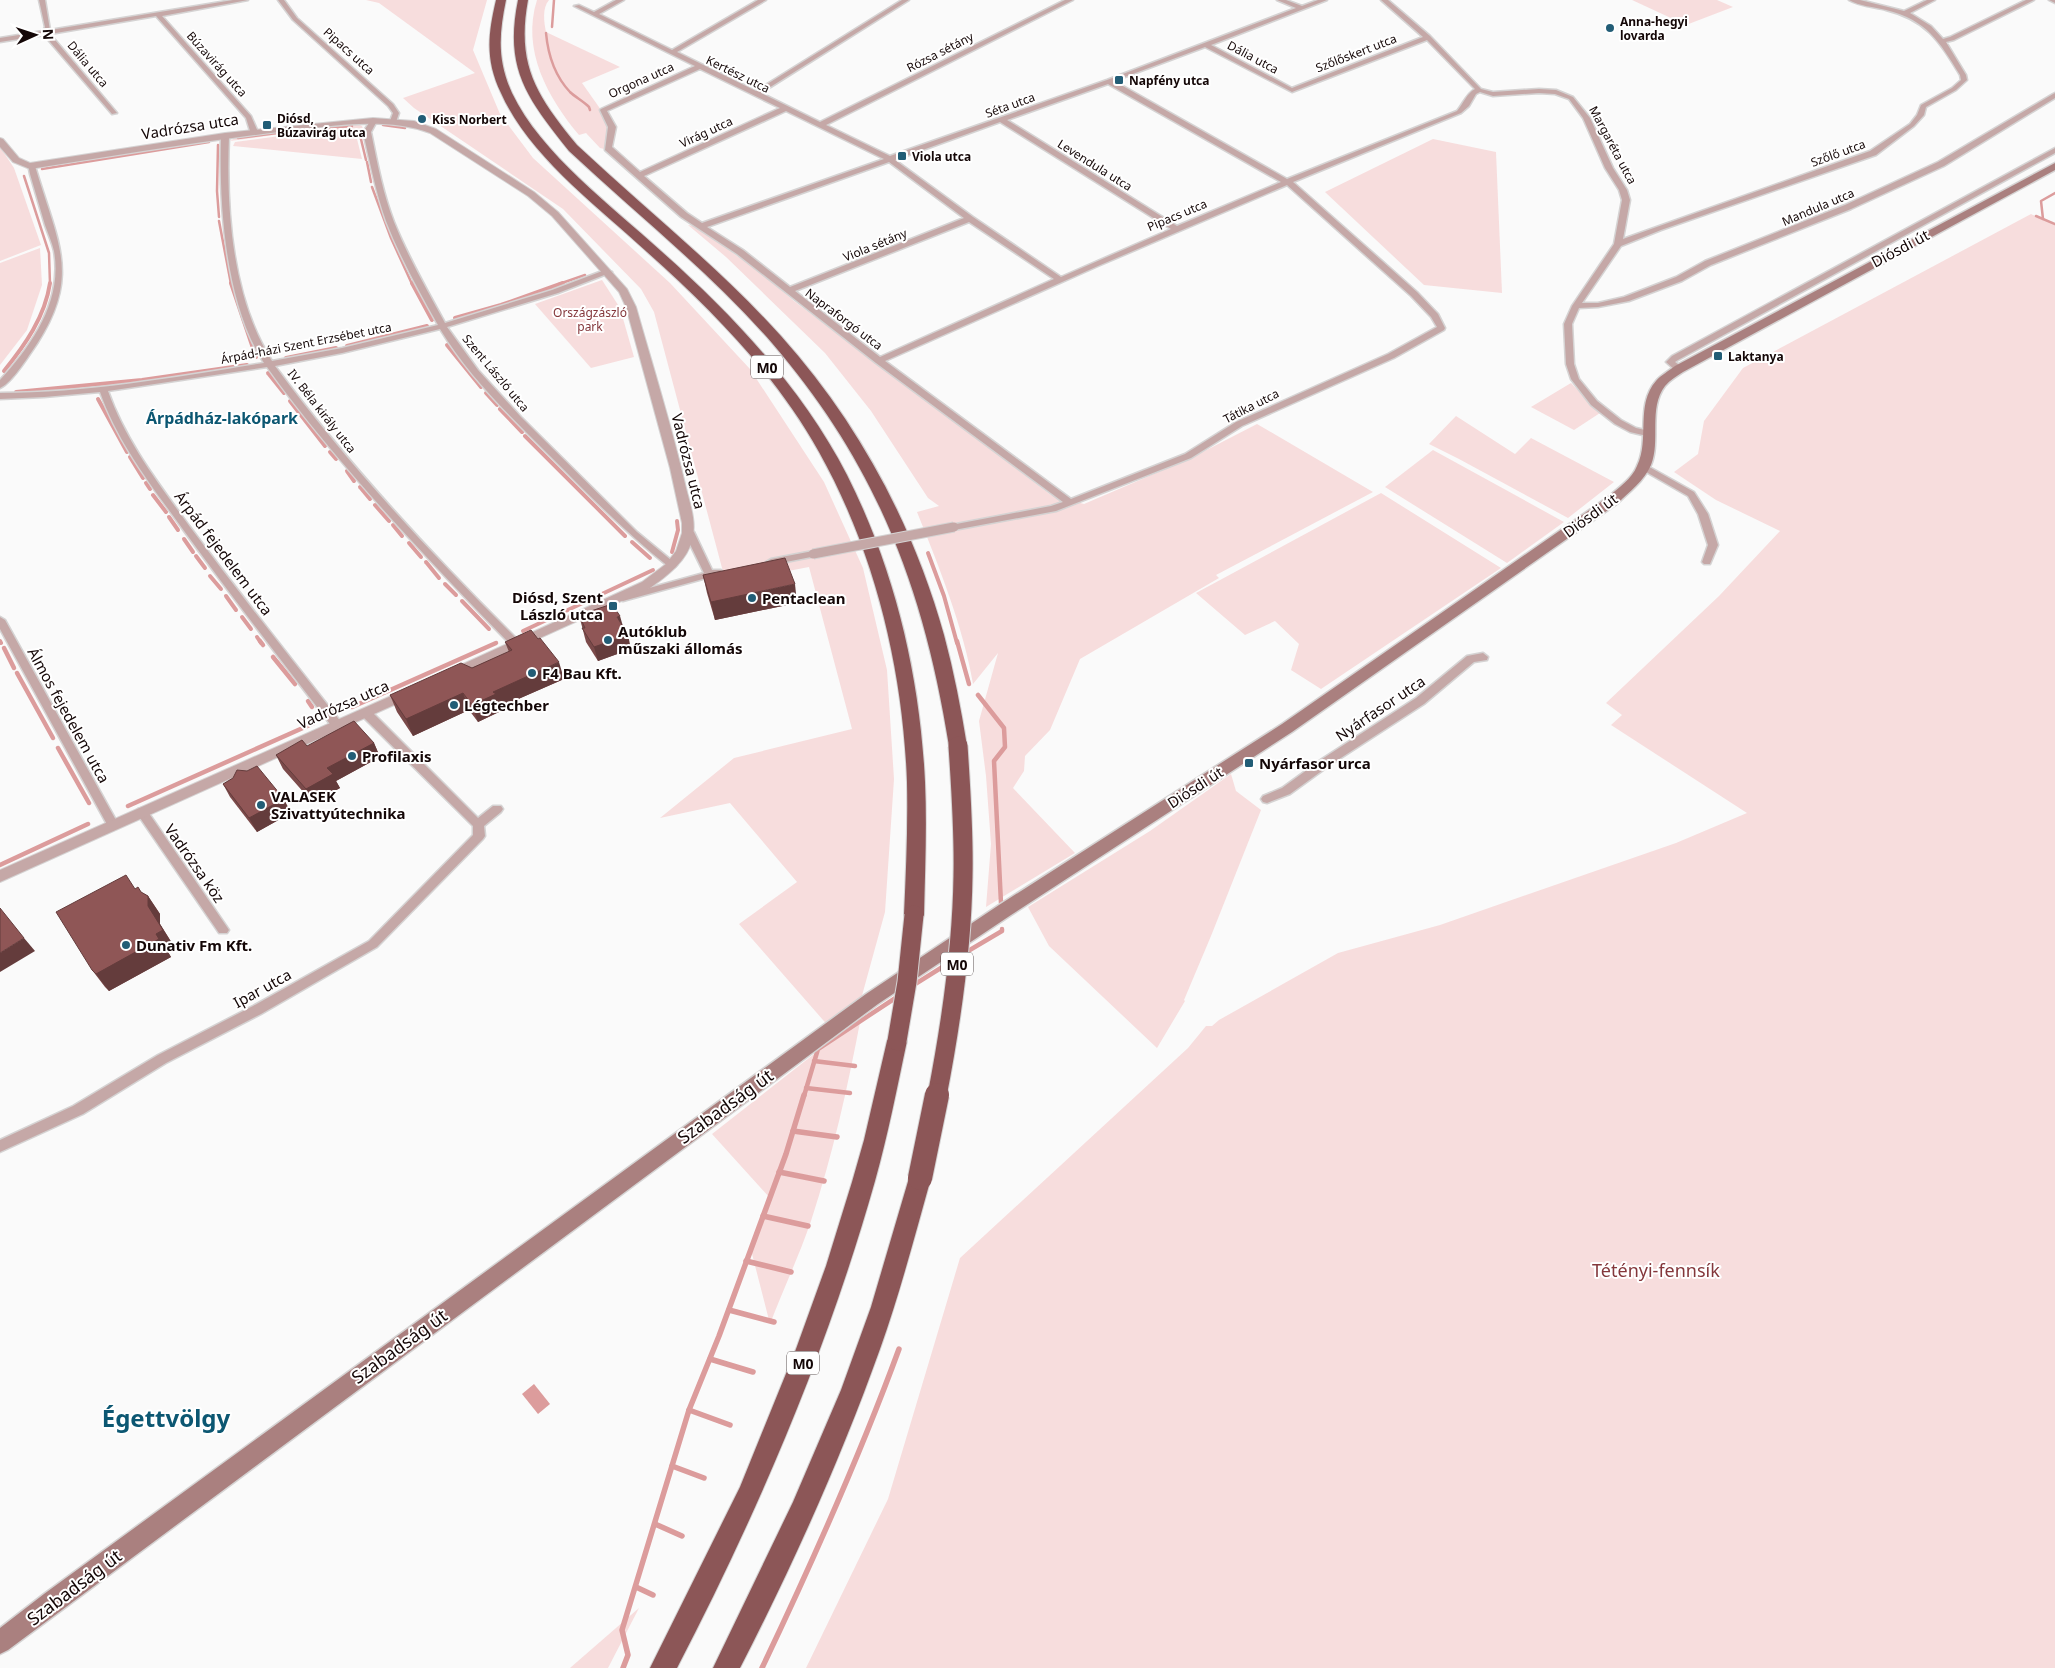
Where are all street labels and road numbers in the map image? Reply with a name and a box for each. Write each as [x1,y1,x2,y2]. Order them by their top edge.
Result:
street label: Pipacs utca [320,23,378,79]
street label: Búzavirág utca [183,27,251,101]
street label: Rózsa sétány [904,27,977,76]
street label: Szőlőskert utca [1313,30,1399,76]
street label: Dália utca [1224,36,1282,78]
street label: Dália utca [64,37,112,91]
street label: Kertész utca [703,51,773,97]
street label: Orgona utca [605,58,677,102]
street label: Séta utca [983,88,1037,122]
street label: Margaréta utca [1585,103,1641,187]
street label: Vadrózsa utca [140,108,240,144]
street label: Virág utca [677,112,735,152]
street label: Levendula utca [1054,135,1136,195]
street label: Szőlő utca [1808,135,1868,171]
street label: Mandula utca [1779,184,1857,230]
street label: Pipacs utca [1145,195,1209,235]
street label: Viola sétány [840,224,910,266]
street label: Diósdi út [1868,224,1933,272]
street label: Napraforgó utca [802,284,886,354]
street label: Árpád-házi Szent Erzsébet utca [219,318,393,368]
street label: Szent László utca [459,331,533,415]
road number: M0 [751,356,783,378]
street label: IV. Béla király utca [284,366,360,456]
street label: Tátika utca [1220,385,1282,427]
street label: Vadrózsa utca [667,411,711,511]
street label: Árpád fejedelem utca [171,487,277,619]
street label: Diósdi út [1559,488,1622,542]
street label: Álmos fejedelem utca [23,644,115,786]
street label: Nyárfasor utca [1331,671,1429,745]
street label: Vadrózsa utca [294,675,392,733]
street label: Diósdi út [1163,761,1227,812]
street label: Vadrózsa köz [161,820,229,906]
road number: M0 [941,952,973,976]
street label: Ipar utca [230,964,294,1012]
street label: Szabadság út [672,1063,778,1149]
street label: Szabadság út [346,1303,452,1389]
road number: M0 [787,1352,819,1375]
street label: Szabadság út [22,1543,127,1631]

